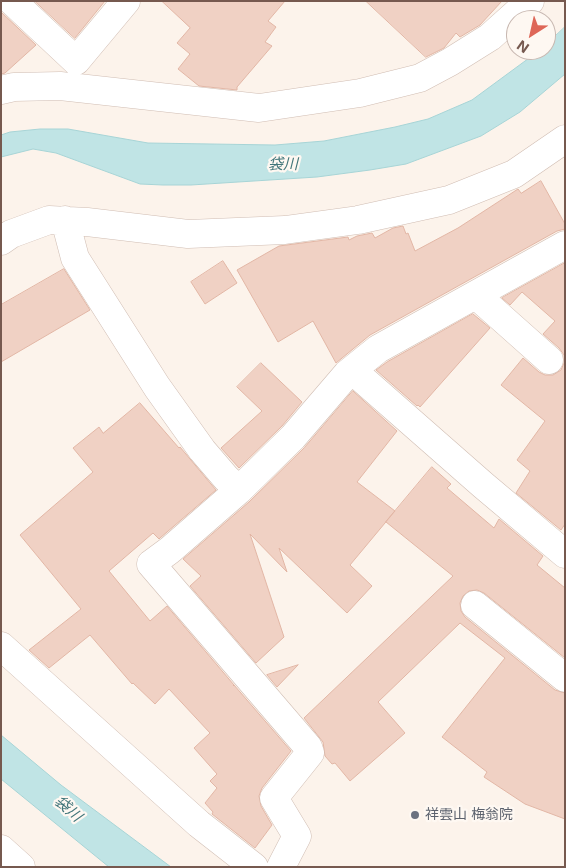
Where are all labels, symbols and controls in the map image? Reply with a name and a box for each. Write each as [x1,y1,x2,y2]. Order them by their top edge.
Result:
north arrow [506,10,556,60]
text: N [513,37,532,57]
water label: 袋川 [268,155,298,173]
water label: 袋川 [51,792,85,826]
place label: 祥雲山 梅翁院 [425,807,513,823]
marker: 祥雲山 梅翁院 [409,809,421,821]

